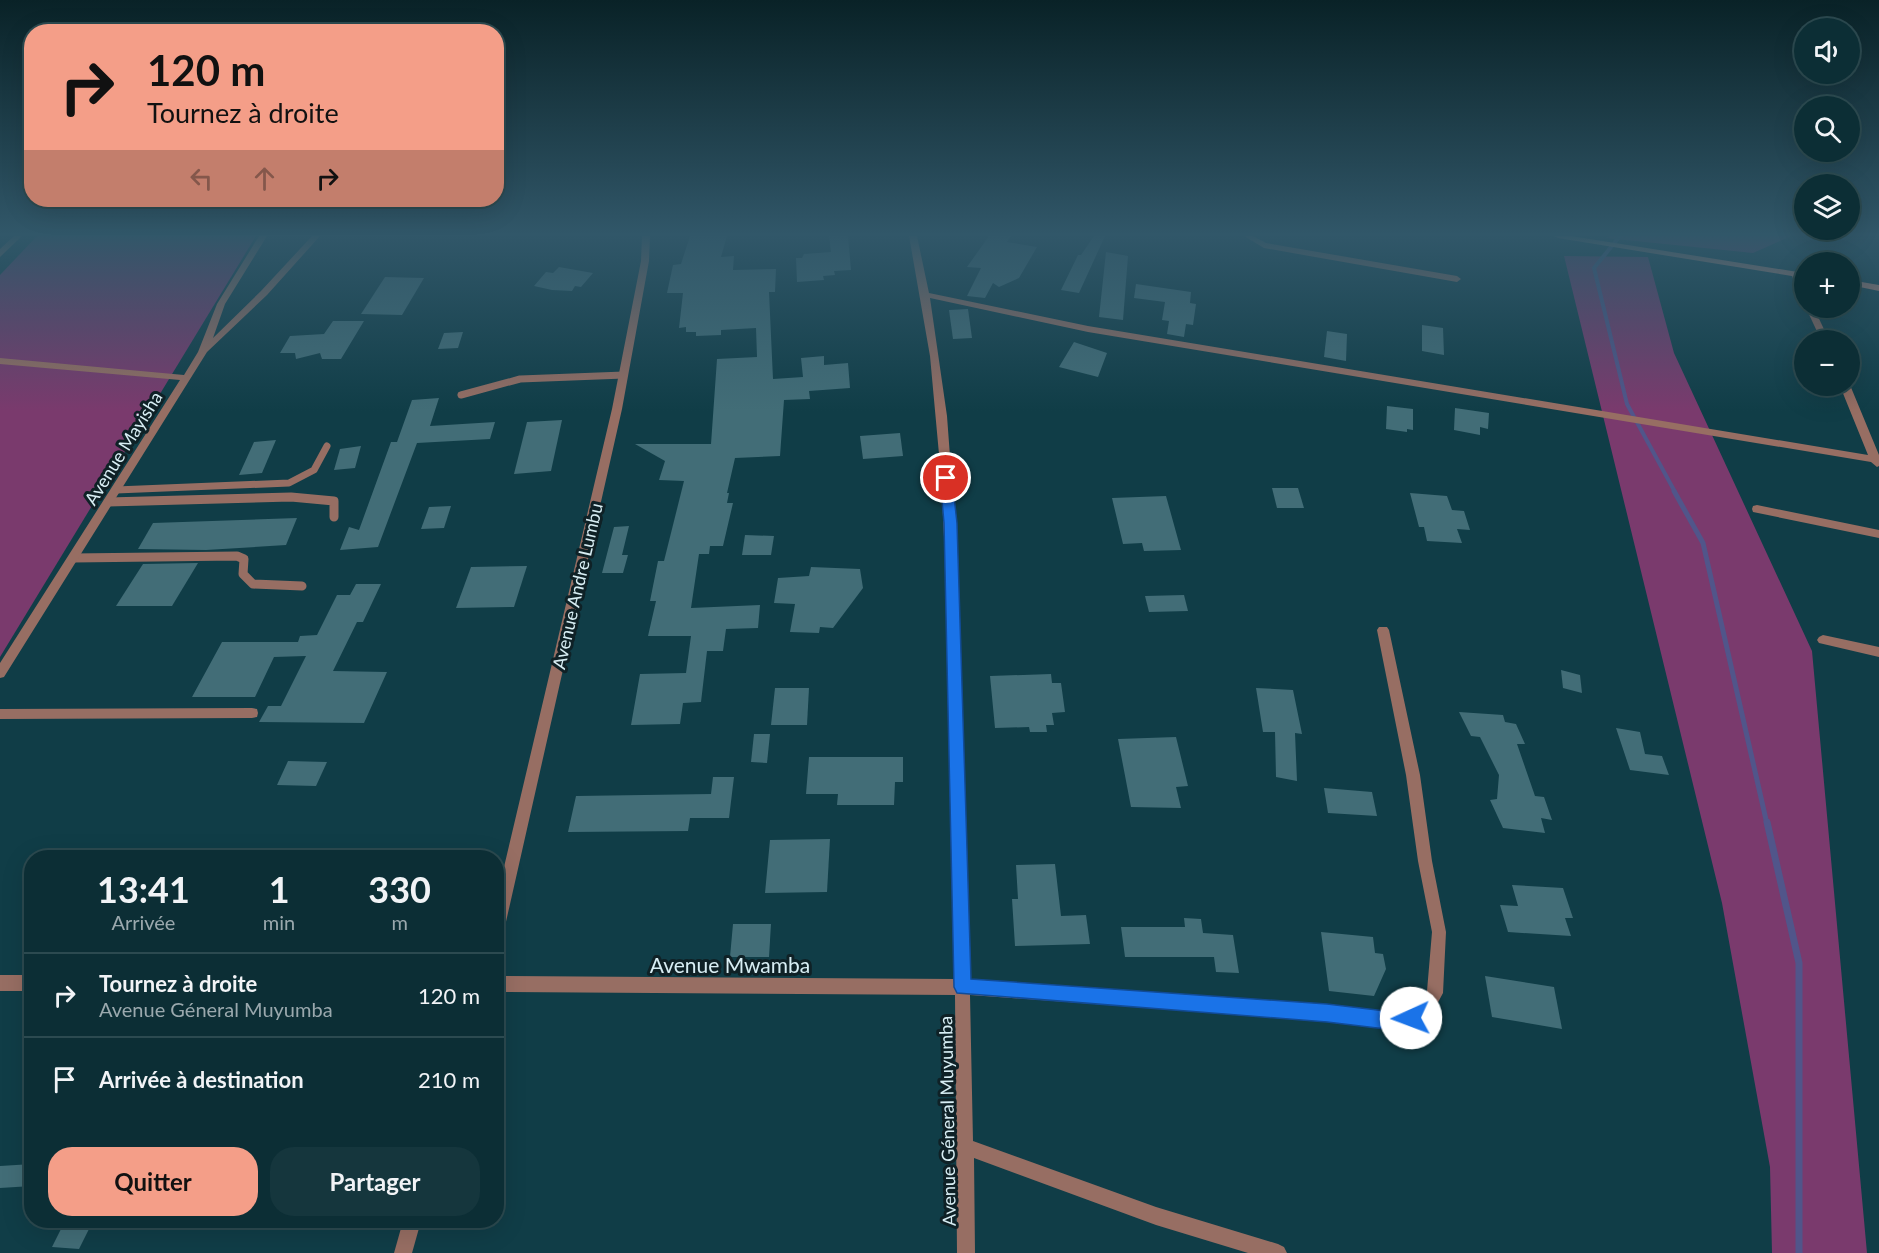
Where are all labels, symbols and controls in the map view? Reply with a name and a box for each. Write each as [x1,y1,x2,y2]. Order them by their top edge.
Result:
map controls [1794,18,1860,396]
button: sound [1794,18,1860,84]
text: 120 m [147,45,265,95]
icon: right [48,48,126,126]
text: Tournez à droite [147,96,339,129]
button: search [1794,96,1860,162]
icon: left [185,162,218,195]
icon: ahead [248,162,281,195]
icon: right [311,162,344,195]
button: layers [1794,174,1860,240]
button: + [1794,252,1860,318]
button: − [1794,330,1860,396]
street label: Avenue Mayisha [79,387,167,509]
pin [920,452,971,503]
icon: arrive [929,461,962,494]
street label: Avenue Andre Lumbu [547,501,607,671]
text: 13:41 [97,867,190,911]
text: 1 [269,867,290,911]
text: 330 [368,867,431,911]
text: Arrivée [111,910,175,934]
text: min [263,910,295,934]
text: m [391,910,408,934]
street label: Avenue Mwamba [650,952,810,977]
text: Tournez à droite [99,970,257,997]
icon: right [48,979,81,1012]
text: 120 m [418,982,480,1009]
position arrow [1379,986,1443,1050]
text: Avenue Géneral Muyumba [99,997,333,1021]
street label: Avenue Géneral Muyumba [934,1016,960,1226]
icon: arrive [48,1063,81,1096]
text: Arrivée à destination [99,1066,304,1093]
text: 210 m [418,1066,480,1093]
button: Quitter [48,1147,258,1216]
button: Partager [270,1147,480,1216]

